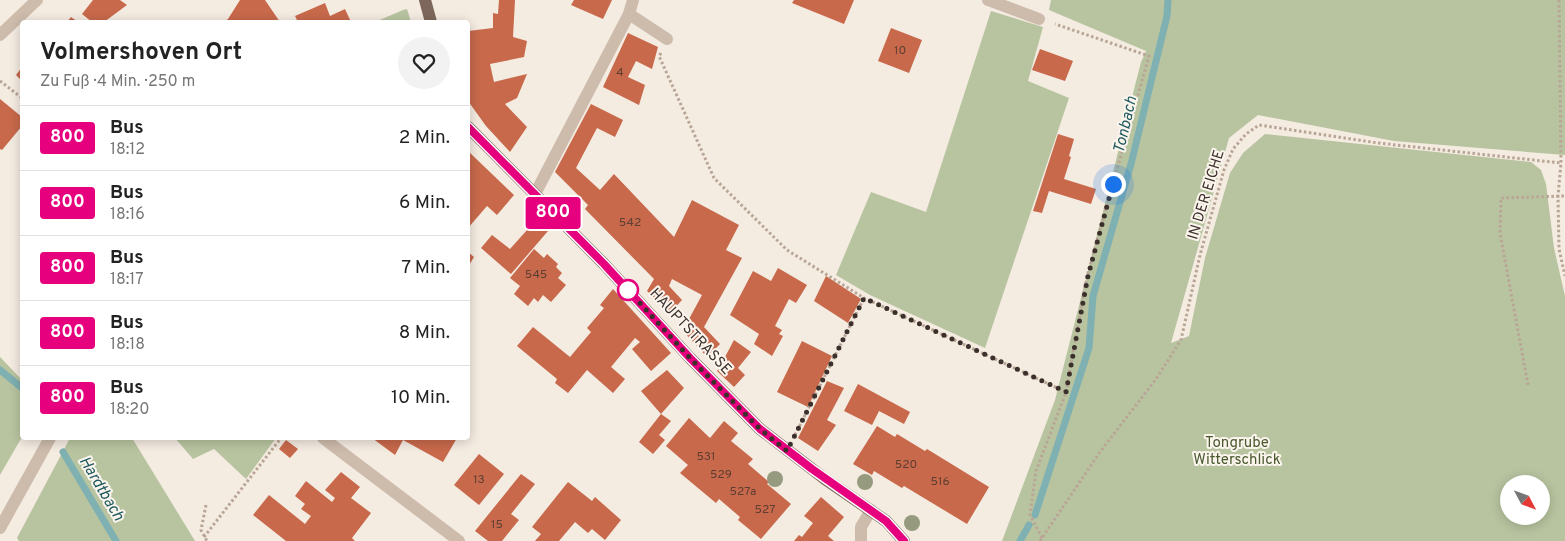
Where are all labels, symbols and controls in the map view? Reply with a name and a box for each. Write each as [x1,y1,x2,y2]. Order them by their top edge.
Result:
button: heart [398,37,450,89]
text: Volmershoven Ort [40,38,242,68]
house number: 10 [894,43,906,59]
house number: 4 [616,65,624,81]
text: Zu Fuß · 4 Min. · 250 m [40,72,195,92]
water label: Tonbach [1110,94,1142,156]
text: Bus [110,116,144,140]
text: 800 [50,126,85,149]
text: 2 Min. [399,126,450,150]
text: 18:12 [110,140,145,160]
street label: IN DER EICHE [1184,148,1230,242]
your location [1101,172,1126,197]
text: Bus [110,181,144,205]
text: 800 [50,191,85,214]
text: 6 Min. [399,191,450,215]
line badge: 800 [524,197,582,229]
text: 800 [536,201,570,224]
text: 18:16 [110,205,145,225]
house number: 542 [619,215,641,231]
text: Bus [110,246,144,270]
text: 800 [50,256,85,279]
text: 7 Min. [401,256,450,280]
house number: 545 [525,267,547,283]
text: 18:17 [110,270,144,290]
unlabelled marker [617,279,639,301]
street label: HAUPTSTRASSE [645,285,735,379]
text: Bus [110,311,144,335]
text: 800 [50,321,85,344]
text: 8 Min. [399,321,450,345]
text: 18:18 [110,335,145,355]
text: Bus [110,376,144,400]
text: 800 [50,386,85,409]
text: 10 Min. [391,386,450,410]
text: 18:20 [110,400,149,420]
park label: Tongrube Witterschlick [1193,434,1281,470]
house number: 531 [696,449,716,465]
water label: Hardtbach [74,453,128,525]
house number: 520 [895,457,917,473]
house number: 529 [710,467,732,483]
house number: 13 [473,472,485,488]
house number: 516 [930,474,950,490]
north arrow [1500,475,1550,525]
map controls [1500,475,1550,525]
house number: 527a [730,484,756,500]
house number: 527 [755,502,775,518]
house number: 15 [491,517,503,533]

